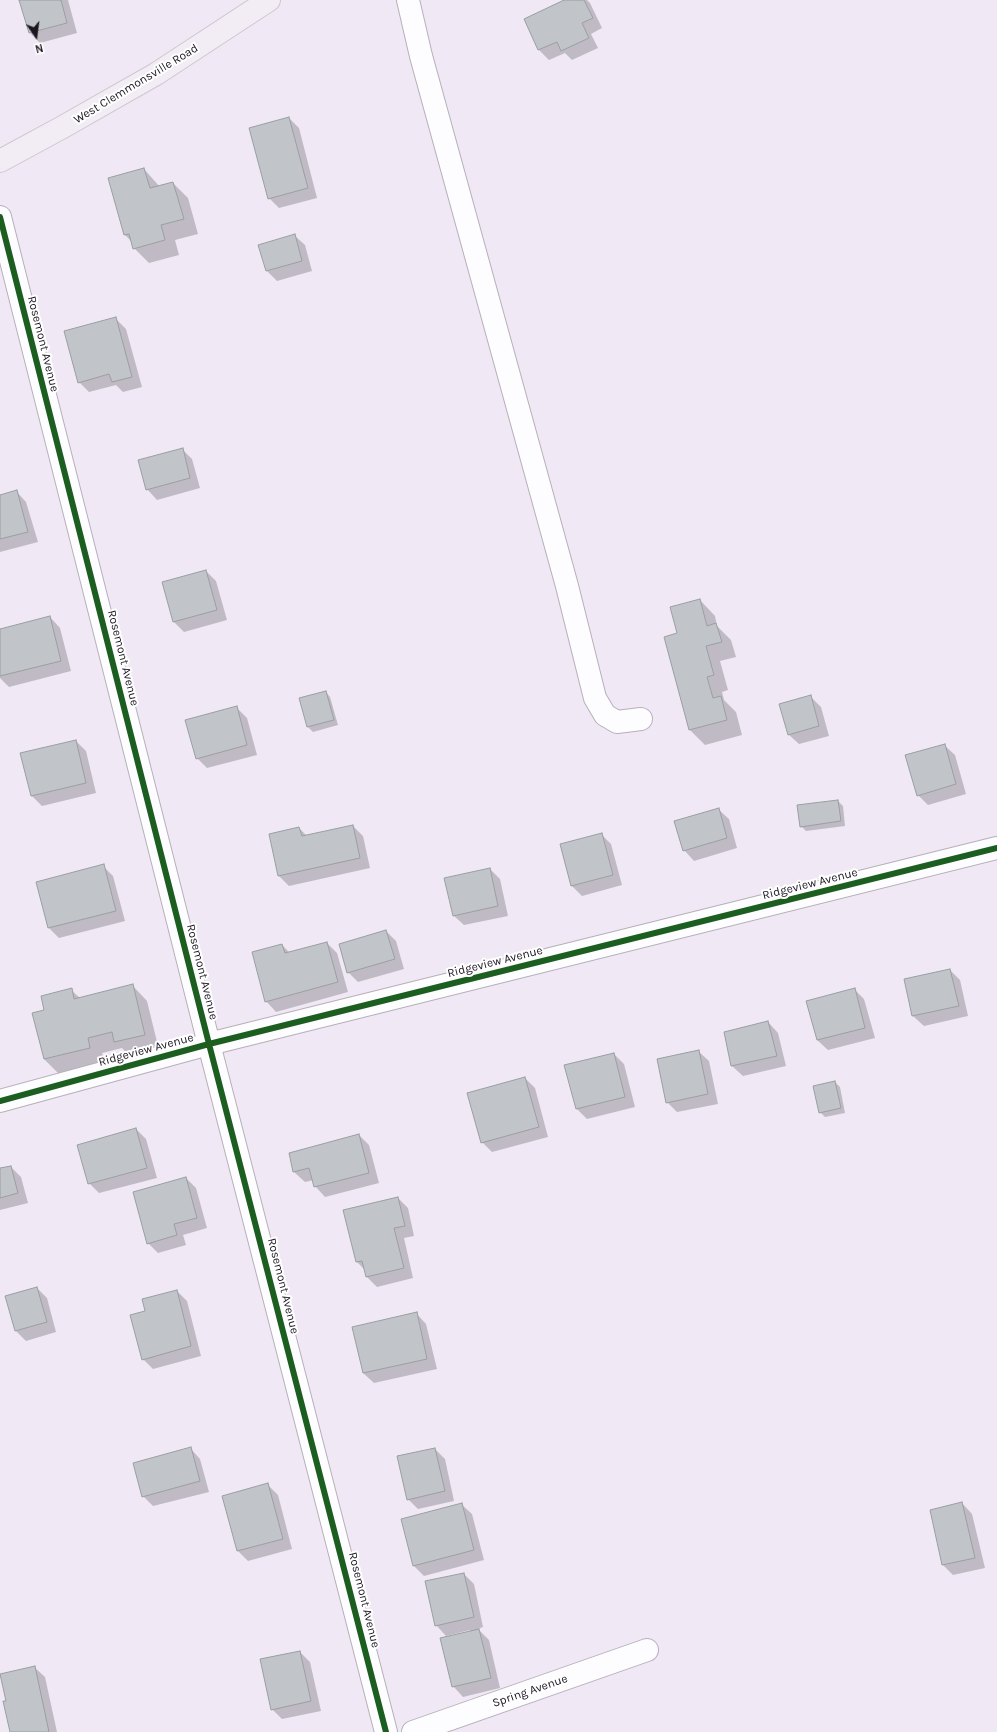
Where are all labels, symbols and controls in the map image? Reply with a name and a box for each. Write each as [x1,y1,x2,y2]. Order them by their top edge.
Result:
north arrow [16,16,56,56]
text: N [34,41,44,55]
street label: West Clemmonsville Road [71,41,201,127]
street label: Rosemont Avenue [24,295,62,393]
street label: Rosemont Avenue [104,609,142,707]
street label: Ridgeview Avenue [761,865,859,903]
street label: Rosemont Avenue [183,923,221,1021]
street label: Ridgeview Avenue [446,943,544,981]
street label: Ridgeview Avenue [97,1030,195,1070]
street label: Rosemont Avenue [264,1237,302,1335]
street label: Rosemont Avenue [345,1551,383,1649]
street label: Spring Avenue [491,1671,569,1711]

